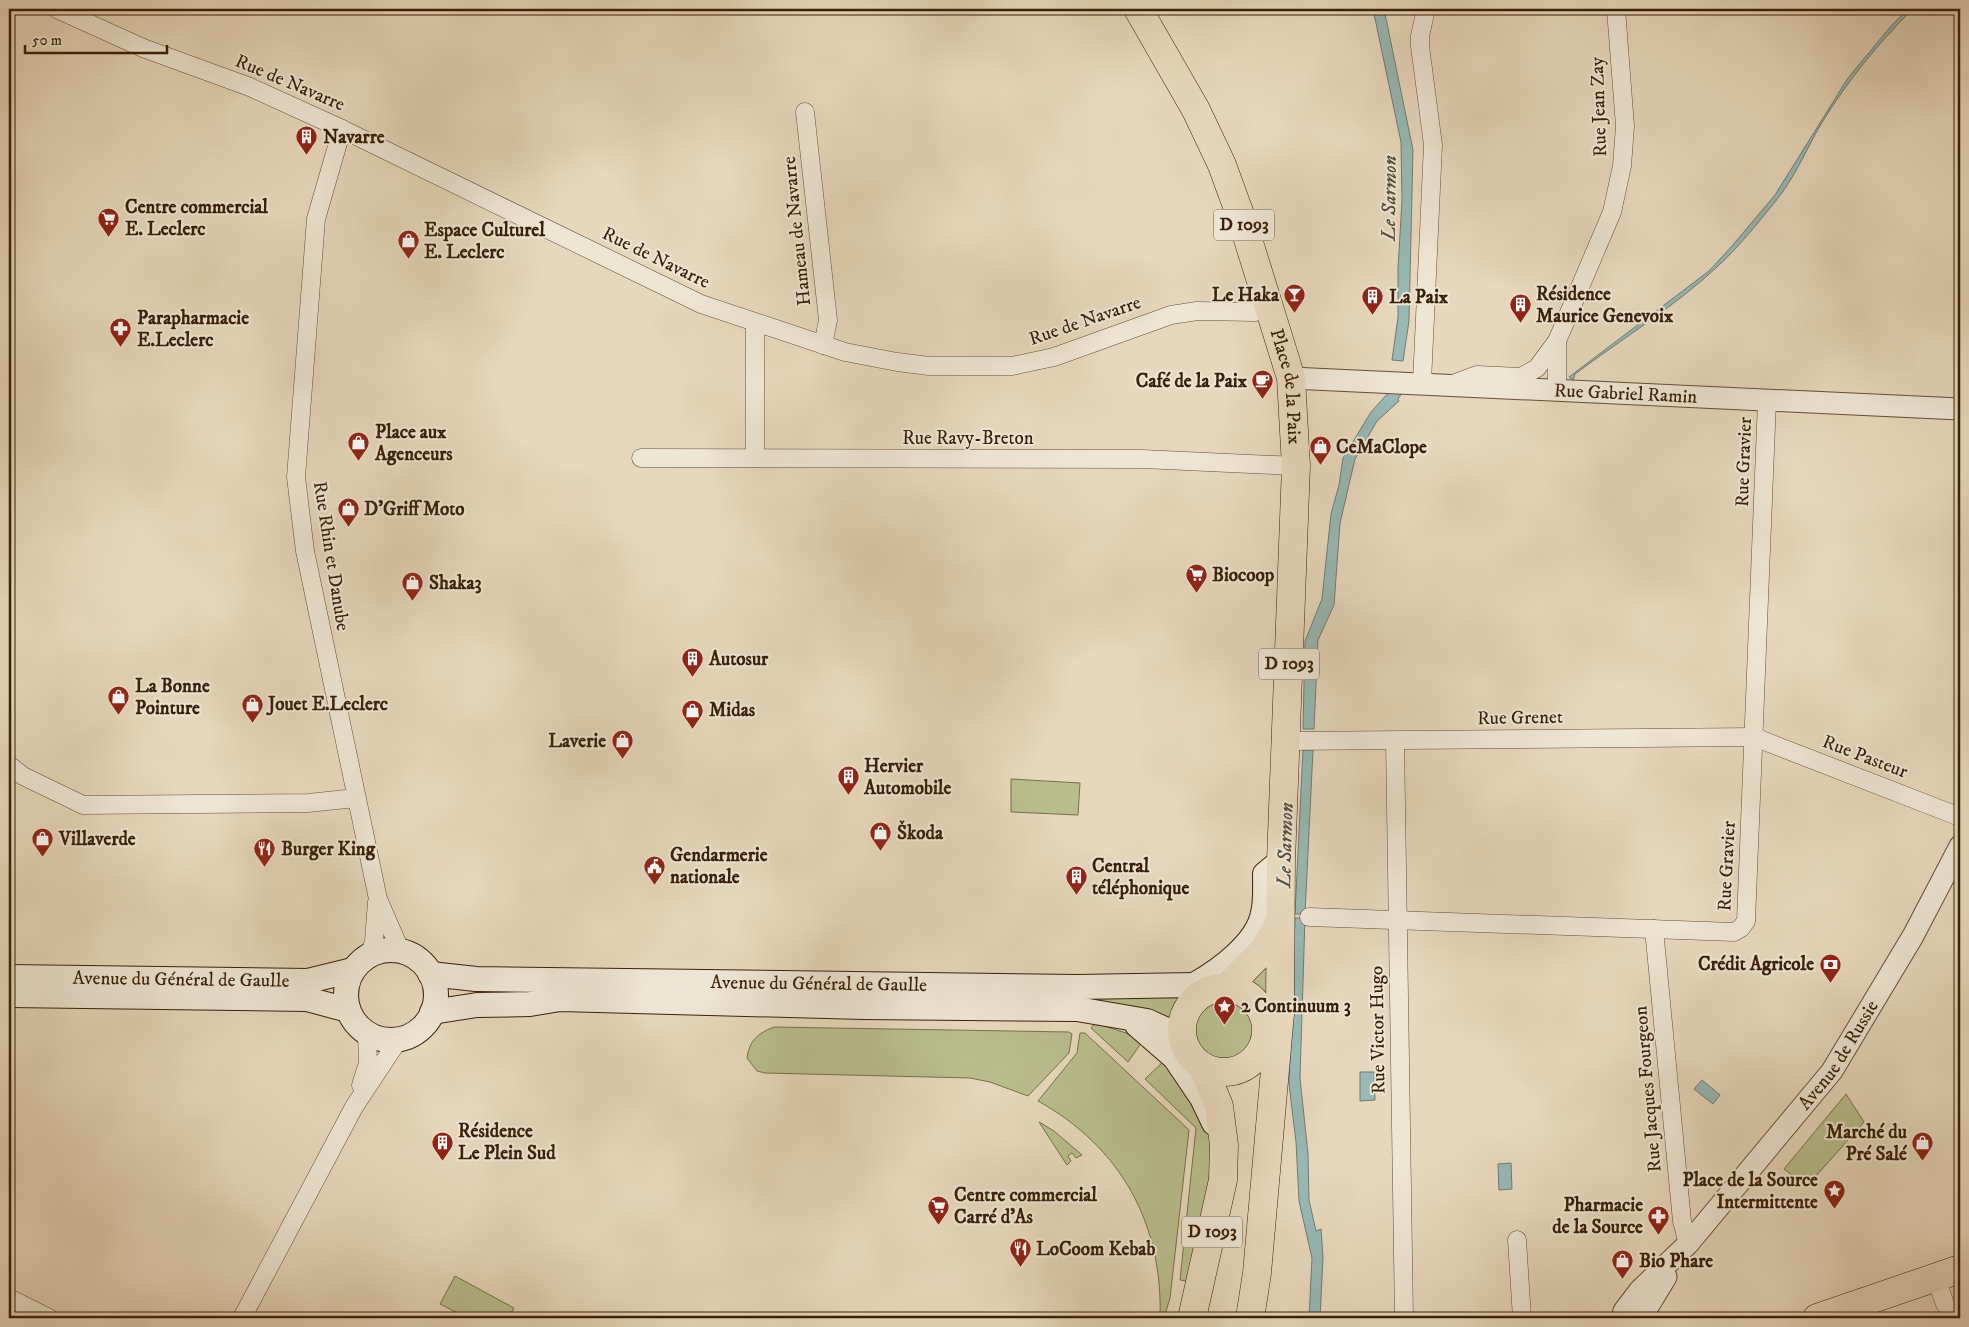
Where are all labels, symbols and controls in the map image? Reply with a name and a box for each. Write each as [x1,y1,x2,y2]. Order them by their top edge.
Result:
scale bar [25,22,168,54]
text: 50 m [32,31,62,50]
street label: Rue de Navarre [232,50,348,116]
street label: Rue Jean Zay [1586,56,1612,157]
building icon: Navarre [295,125,319,156]
place label: Navarre [323,126,385,149]
street label: Hameau de Navarre [778,155,816,307]
water label: Le Sarmon [1377,155,1403,242]
place label: Centre commercial E. Leclerc [125,196,268,241]
supermarket icon: Centre commercial E. Leclerc [97,206,121,237]
road number: D 1093 [1214,210,1274,240]
place label: Espace Culturel E. Leclerc [424,219,545,264]
street label: Rue de Navarre [598,222,714,294]
shop icon: Espace Culturel E. Leclerc [396,229,420,260]
bar icon: Le Haka [1283,283,1307,314]
place label: Résidence Maurice Genevoix [1536,283,1674,328]
place label: Le Haka [1212,284,1280,307]
building icon: La Paix [1361,285,1385,316]
place label: La Paix [1389,286,1449,309]
street label: Rue de Navarre [1026,291,1144,351]
building icon: Résidence Maurice Genevoix [1508,293,1532,324]
place label: Parapharmacie E.Leclerc [137,307,249,352]
pharmacy icon: Parapharmacie E.Leclerc [109,317,133,348]
street label: Place de la Paix [1265,326,1306,446]
cafe icon: Café de la Paix [1251,369,1275,400]
place label: Café de la Paix [1136,370,1248,393]
street label: Rue Gabriel Ramin [1553,379,1698,408]
street label: Rue Gravier [1731,416,1757,508]
place label: Place aux Agenceurs [374,421,453,466]
street label: Rue Ravy-Breton [902,427,1034,450]
shop icon: Place aux Agenceurs [347,431,371,462]
shop icon: CeMaClope [1308,435,1332,466]
place label: CeMaClope [1336,436,1427,459]
street label: Rue Rhin et Danube [308,479,354,633]
shop icon: D'Griff Moto [336,497,360,528]
place label: D'Griff Moto [364,498,465,521]
supermarket icon: Biocoop [1184,563,1208,594]
place label: Biocoop [1212,564,1275,587]
shop icon: Shaka3 [401,571,425,602]
place label: Shaka3 [429,572,482,595]
building icon: Autosur [681,647,705,678]
place label: Autosur [708,648,769,671]
road number: D 1093 [1259,649,1319,680]
place label: La Bonne Pointure [135,675,210,720]
shop icon: La Bonne Pointure [107,685,131,716]
shop icon: Jouet E.Leclerc [240,692,264,723]
place label: Jouet E.Leclerc [266,693,388,716]
shop icon: Midas [681,698,705,729]
place label: Midas [709,699,756,722]
street label: Rue Grenet [1477,706,1563,730]
shop icon: Laverie [610,729,634,760]
place label: Laverie [548,730,606,753]
street label: Rue Pasteur [1819,730,1911,784]
place label: Hervier Automobile [863,755,951,800]
building icon: Hervier Automobile [836,765,860,796]
water label: Le Sarmon [1272,802,1300,889]
place label: Škoda [897,820,944,845]
street label: Rue Gravier [1713,820,1741,912]
shop icon: Škoda [869,821,893,852]
shop icon: Villaverde [31,827,55,858]
place label: Villaverde [58,828,136,851]
restaurant icon: Burger King [253,837,277,868]
place label: Burger King [281,838,376,861]
place label: Gendarmerie nationale [670,844,768,889]
public building icon: Gendarmerie nationale [642,854,666,885]
place label: Central téléphonique [1092,855,1189,901]
building icon: Central téléphonique [1064,865,1088,896]
bank icon: Crédit Agricole [1818,952,1842,983]
place label: Crédit Agricole [1698,953,1814,976]
street label: Avenue du Général de Gaulle [72,966,290,992]
street label: Rue Victor Hugo [1365,966,1391,1094]
street label: Avenue du Général de Gaulle [710,971,927,997]
place icon: 2 Continuum 3 [1213,994,1237,1025]
place label: 2 Continuum 3 [1241,995,1351,1018]
street label: Avenue de Russie [1793,996,1883,1115]
street label: Rue Jacques Fourgeon [1629,1005,1668,1173]
place label: Résidence Le Plein Sud [458,1120,556,1165]
place label: Marché du Pré Salé [1826,1121,1908,1166]
building icon: Résidence Le Plein Sud [430,1130,454,1161]
shop icon: Marché du Pré Salé [1911,1131,1935,1162]
place label: Place de la Source Intermittente [1682,1169,1818,1214]
place icon: Place de la Source Intermittente [1822,1179,1846,1210]
place label: Centre commercial Carré d'As [954,1184,1097,1229]
supermarket icon: Centre commercial Carré d'As [926,1194,950,1225]
place label: Pharmacie de la Source [1552,1194,1643,1239]
pharmacy icon: Pharmacie de la Source [1647,1204,1671,1235]
road number: D 1093 [1182,1216,1242,1248]
restaurant icon: LoCoom Kebab [1008,1237,1032,1268]
place label: LoCoom Kebab [1036,1238,1155,1261]
shop icon: Bio Phare [1611,1249,1635,1280]
place label: Bio Phare [1639,1250,1713,1273]

